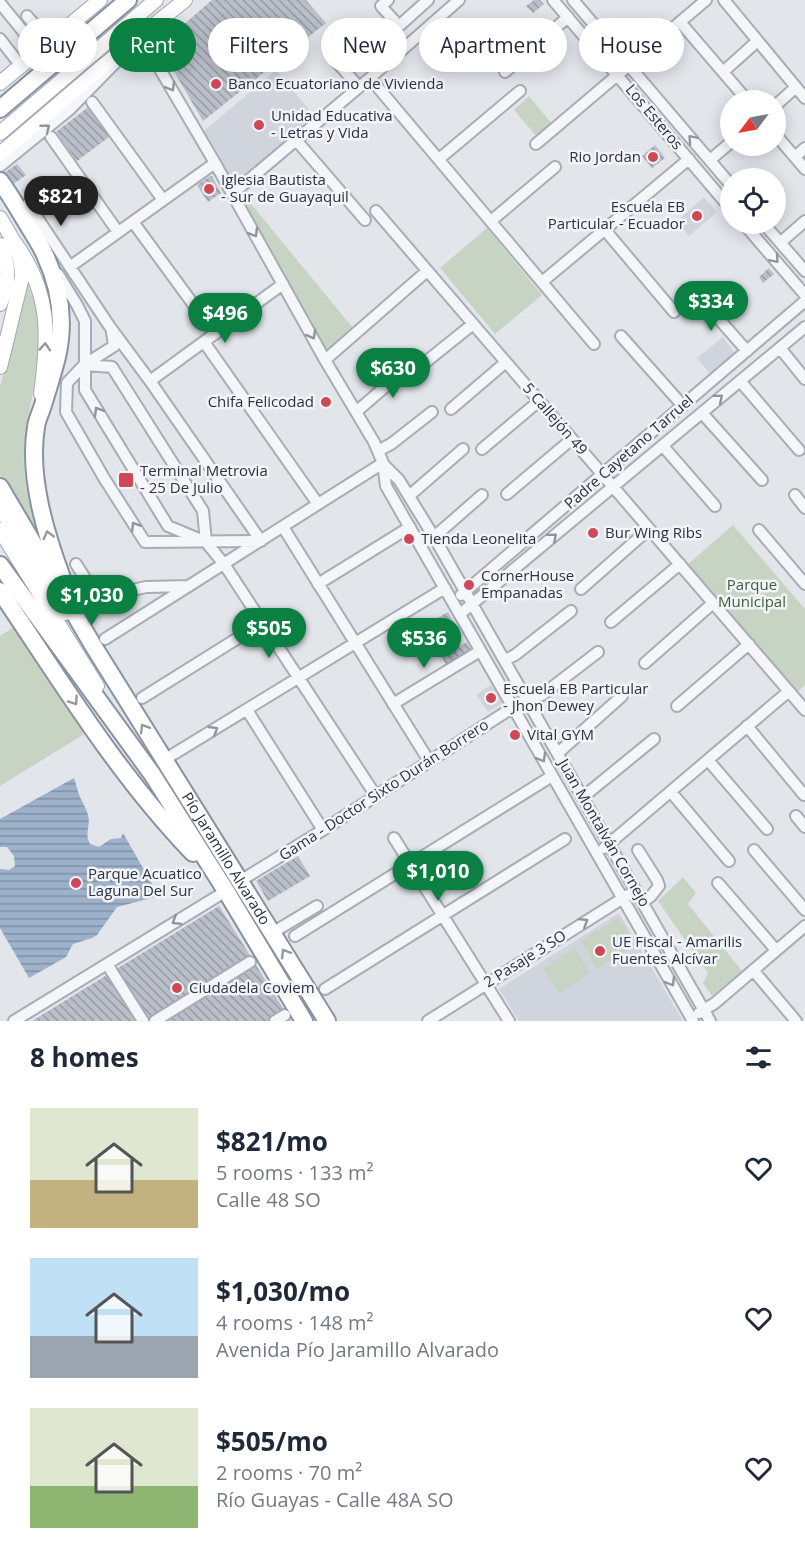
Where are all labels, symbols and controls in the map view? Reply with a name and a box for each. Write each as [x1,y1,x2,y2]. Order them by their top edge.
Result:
chip: Buy [18,18,97,72]
chip: Rent [109,18,196,72]
chip: Filters [208,18,309,72]
chip: New [321,18,407,72]
chip: Apartment [419,18,567,72]
chip: House [579,18,684,72]
place label: Banco Ecuatoriano de Vivienda [228,73,444,93]
marker: Banco Ecuatoriano de Vivienda [209,77,223,91]
street label: Los Esteros [622,79,688,153]
one-way arrow [163,81,175,91]
north arrow [720,90,786,156]
map controls [720,90,786,234]
place label: Unidad Educativa - Letras y Vida [271,105,393,142]
marker: Unidad Educativa - Letras y Vida [252,118,266,132]
one-way arrow [40,124,51,135]
one-way arrow [689,135,700,146]
place label: Rio Jordan [569,146,641,166]
marker: Rio Jordan [646,150,660,164]
button: locate [720,168,786,234]
place label: Iglesia Bautista - Sur de Guayaquil [221,169,349,206]
pin: $821 [25,176,97,227]
text: $821 [38,182,84,209]
marker: Iglesia Bautista - Sur de Guayaquil [202,182,216,196]
place label: Escuela EB Particular - Ecuador [548,196,685,233]
marker: Escuela EB Particular - Ecuador [690,209,704,223]
one-way arrow [247,227,258,237]
one-way arrow [767,252,778,263]
pin: $334 [675,281,747,332]
text: $334 [688,287,734,314]
pin: $496 [189,293,261,344]
text: $496 [202,299,248,326]
one-way arrow [304,328,316,339]
one-way arrow [39,343,52,352]
pin: $630 [357,348,429,399]
text: $630 [370,354,416,381]
street label: 5 Callejón 49 [519,378,593,459]
street label: Padre Cayetano Tarruel [560,390,697,513]
place label: Chifa Felicodad [208,391,314,411]
marker: Chifa Felicodad [319,395,333,409]
one-way arrow [713,395,724,406]
one-way arrow [93,407,105,417]
place label: Terminal Metrovia - 25 De Julio [140,460,268,497]
marker: Terminal Metrovia - 25 De Julio [117,471,135,489]
one-way arrow [130,522,142,532]
place label: Bur Wing Ribs [605,522,702,542]
marker: Bur Wing Ribs [586,526,600,540]
place label: Tienda Leonelita [421,528,536,548]
one-way arrow [43,530,55,541]
marker: Tienda Leonelita [402,532,416,546]
one-way arrow [547,533,558,544]
place label: CornerHouse Empanadas [481,565,574,602]
park label: Parque Municipal [718,574,786,611]
pin: $1,030 [43,575,141,626]
marker: CornerHouse Empanadas [462,578,476,592]
text: $1,030 [61,581,123,608]
pin: $505 [233,608,305,659]
text: $505 [246,614,292,641]
pin: $536 [388,618,460,669]
text: $536 [401,624,447,651]
place label: Escuela EB Particular - Jhon Dewey [503,678,649,715]
marker: Escuela EB Particular - Jhon Dewey [484,691,498,705]
one-way arrow [67,694,78,705]
street label: Gama - Doctor Sixto Durán Borrero [275,714,492,865]
one-way arrow [140,724,152,734]
place label: Vital GYM [527,724,594,744]
one-way arrow [208,726,218,737]
marker: Vital GYM [508,728,522,742]
one-way arrow [534,752,546,762]
street label: Juan Montalván Cornejo [553,753,655,910]
street label: Pío Jaramillo Alvarado [178,788,276,928]
pin: $1,010 [389,851,487,902]
text: $1,010 [407,857,469,884]
place label: Parque Acuatico Laguna Del Sur [88,863,202,900]
marker: Parque Acuatico Laguna Del Sur [69,876,83,890]
one-way arrow [172,914,182,926]
one-way arrow [578,918,588,930]
street label: 2 Pasaje 3 SO [479,925,570,991]
place label: UE Fiscal - Amarilis Fuentes Alcívar [612,931,742,968]
marker: UE Fiscal - Amarilis Fuentes Alcívar [593,944,607,958]
one-way arrow [281,949,292,960]
one-way arrow [663,976,675,986]
place label: Ciudadela Coviem [189,977,315,997]
marker: Ciudadela Coviem [170,981,184,995]
text: 8 homes [30,1039,139,1075]
icon: filters [742,1041,775,1074]
text: $821/mo [216,1123,328,1159]
icon: home [78,1132,150,1204]
icon: heart [742,1152,775,1185]
text: 5 rooms · 133 m² [216,1159,374,1186]
text: Calle 48 SO [216,1186,321,1213]
text: $1,030/mo [216,1273,350,1309]
icon: home [78,1282,150,1354]
icon: heart [742,1302,775,1335]
text: 4 rooms · 148 m² [216,1309,374,1336]
text: Avenida Pío Jaramillo Alvarado [216,1336,499,1363]
text: $505/mo [216,1423,328,1459]
icon: home [78,1432,150,1504]
icon: heart [742,1452,775,1485]
text: 2 rooms · 70 m² [216,1459,362,1486]
text: Río Guayas - Calle 48A SO [216,1486,454,1513]

